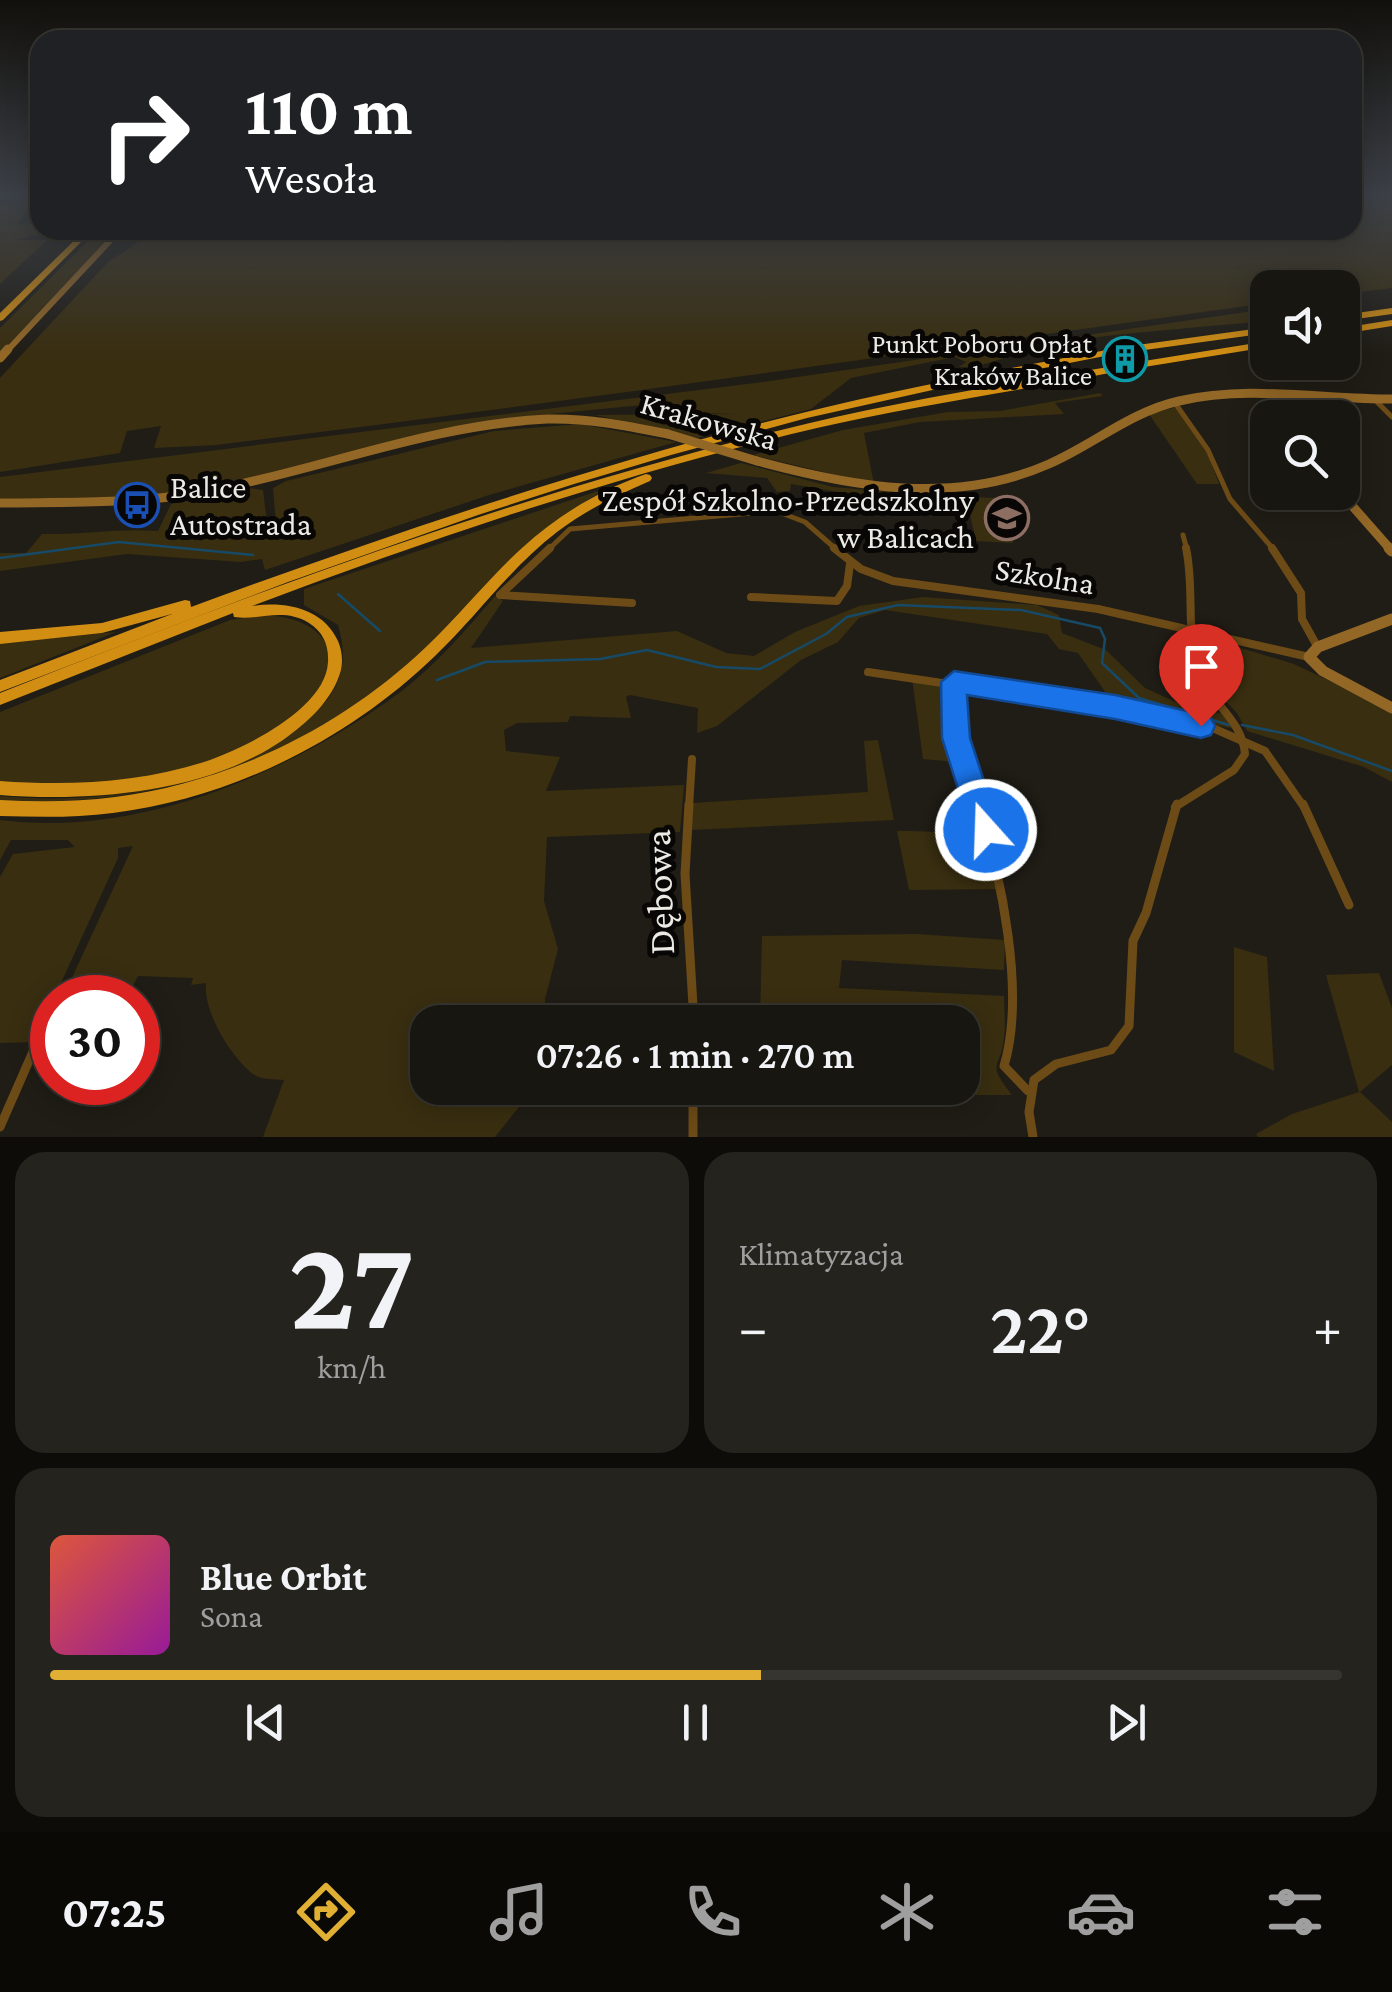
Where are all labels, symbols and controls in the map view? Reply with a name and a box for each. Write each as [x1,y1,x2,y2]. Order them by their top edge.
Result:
icon: right [80,70,210,200]
text: 110 m [245,71,413,149]
text: Wesoła [245,153,377,203]
map controls [1250,270,1360,510]
button: sound [1250,270,1360,380]
place label: Punkt Poboru Opłat Kraków Balice [871,328,1093,391]
building icon: Punkt Poboru Opłat Kraków Balice [1102,336,1148,382]
street label: Krakowska [636,384,782,458]
button: search [1250,400,1360,510]
place label: Balice Autostrada [170,469,312,542]
bus stop icon: Balice Autostrada [114,482,160,528]
place label: Zespół Szkolno-Przedszkolny w Balicach [602,482,974,555]
school or university icon: Zespół Szkolno-Przedszkolny w Balicach [984,495,1030,541]
street label: Szkolna [993,550,1097,602]
pin [1159,624,1244,727]
icon: arrive [1174,639,1229,694]
position arrow [934,778,1038,882]
street label: Dębowa [636,829,682,955]
speed limit sign: 30 [30,975,160,1105]
text: 07:26 · 1 min · 270 m [536,1034,854,1076]
text: 27 [289,1211,415,1356]
text: Klimatyzacja [739,1236,904,1272]
text: 22° [990,1286,1090,1369]
text: − [739,1297,768,1358]
text: + [1313,1297,1342,1358]
text: km/h [317,1349,386,1385]
text: Blue Orbit [200,1556,367,1598]
text: Sona [200,1598,263,1634]
icon: previous [238,1695,293,1750]
icon: pause [668,1695,723,1750]
icon: next [1099,1695,1154,1750]
icon: directions [291,1877,361,1947]
icon: music [484,1877,554,1947]
icon: phone [678,1877,748,1947]
icon: climate [872,1877,942,1947]
icon: car [1066,1877,1136,1947]
icon: filters [1260,1877,1330,1947]
text: 07:25 [62,1887,167,1937]

